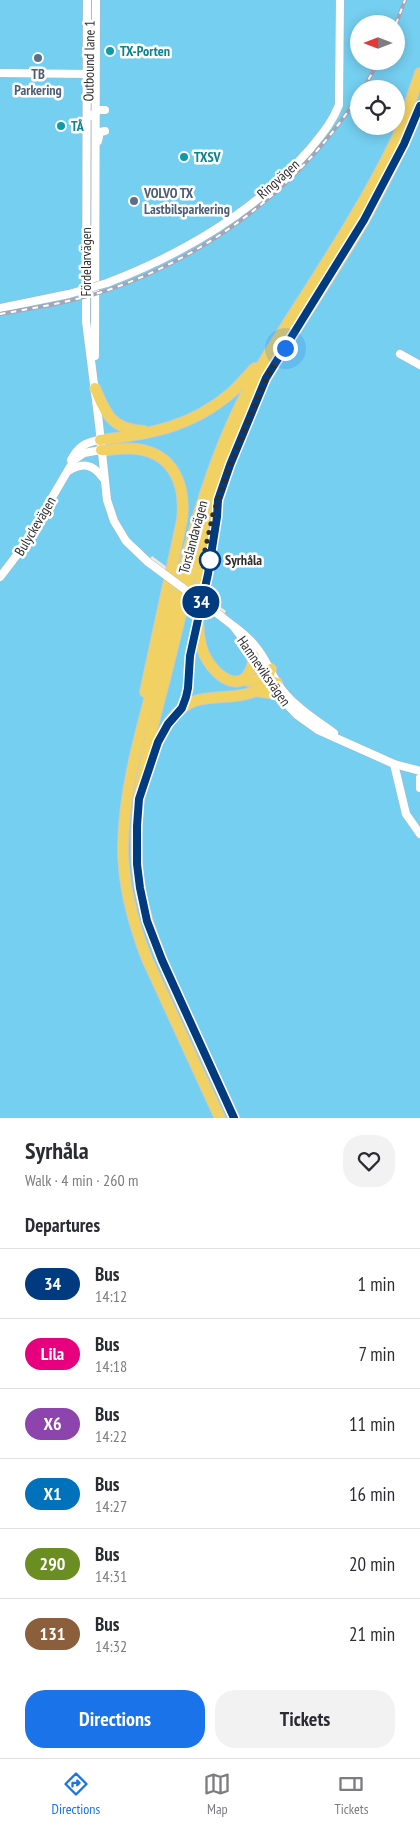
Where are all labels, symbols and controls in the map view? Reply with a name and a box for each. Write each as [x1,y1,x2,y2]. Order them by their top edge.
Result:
north arrow [350,15,405,70]
map controls [350,15,405,135]
street label: Outbound lane 1 [79,20,99,102]
place label: TX-Porten [120,42,170,60]
marker: TX-Porten [104,45,116,57]
marker: TB Parkering [32,52,44,64]
place label: TB Parkering [14,65,62,99]
button: locate [350,80,405,135]
place label: TÅ [71,117,85,135]
marker: TÅ [55,120,67,132]
place label: TXSV [194,148,222,166]
marker: TXSV [178,151,190,163]
street label: Ringvägen [253,155,303,203]
place label: VOLVO TX Lastbilsparkering [143,184,230,218]
marker: VOLVO TX Lastbilsparkering [128,195,140,207]
street label: Fördelarvägen [77,227,95,297]
your location [273,336,298,361]
street label: Bulyckevägen [10,493,60,559]
street label: Torslandavägen [175,498,211,576]
marker: Syrhåla [199,549,221,571]
place label: Syrhåla [225,551,262,569]
line badge: 34 [178,586,224,618]
text: 34 [192,590,210,613]
street label: Hamneviksvägen [233,632,295,710]
text: Syrhåla [25,1135,89,1166]
button: heart [343,1135,395,1187]
text: Walk · 4 min · 260 m [25,1170,138,1190]
text: Departures [25,1213,100,1237]
text: Bus [95,1262,119,1286]
text: 34 [44,1272,61,1295]
text: 1 min [358,1272,395,1296]
text: 14:12 [95,1286,127,1306]
text: Bus [95,1332,119,1356]
text: Lila [41,1342,64,1365]
text: 7 min [358,1342,395,1366]
text: 14:18 [95,1356,127,1376]
text: Bus [95,1402,119,1426]
text: X6 [43,1412,62,1435]
text: 11 min [349,1412,395,1436]
text: 14:22 [95,1426,127,1446]
text: Bus [95,1472,119,1496]
text: X1 [43,1482,62,1505]
text: 16 min [349,1482,395,1506]
text: 14:27 [95,1496,127,1516]
text: Bus [95,1542,119,1566]
text: 290 [40,1552,65,1575]
text: 20 min [349,1552,395,1576]
text: 14:31 [95,1566,127,1586]
text: Bus [95,1612,119,1636]
text: 131 [40,1622,65,1645]
text: 21 min [349,1622,395,1646]
text: 14:32 [95,1636,127,1656]
button: Directions [25,1690,205,1748]
button: Tickets [215,1690,395,1748]
tab: Directions [52,1770,100,1818]
tab: Map [203,1770,231,1818]
tab: Tickets [334,1770,368,1818]

